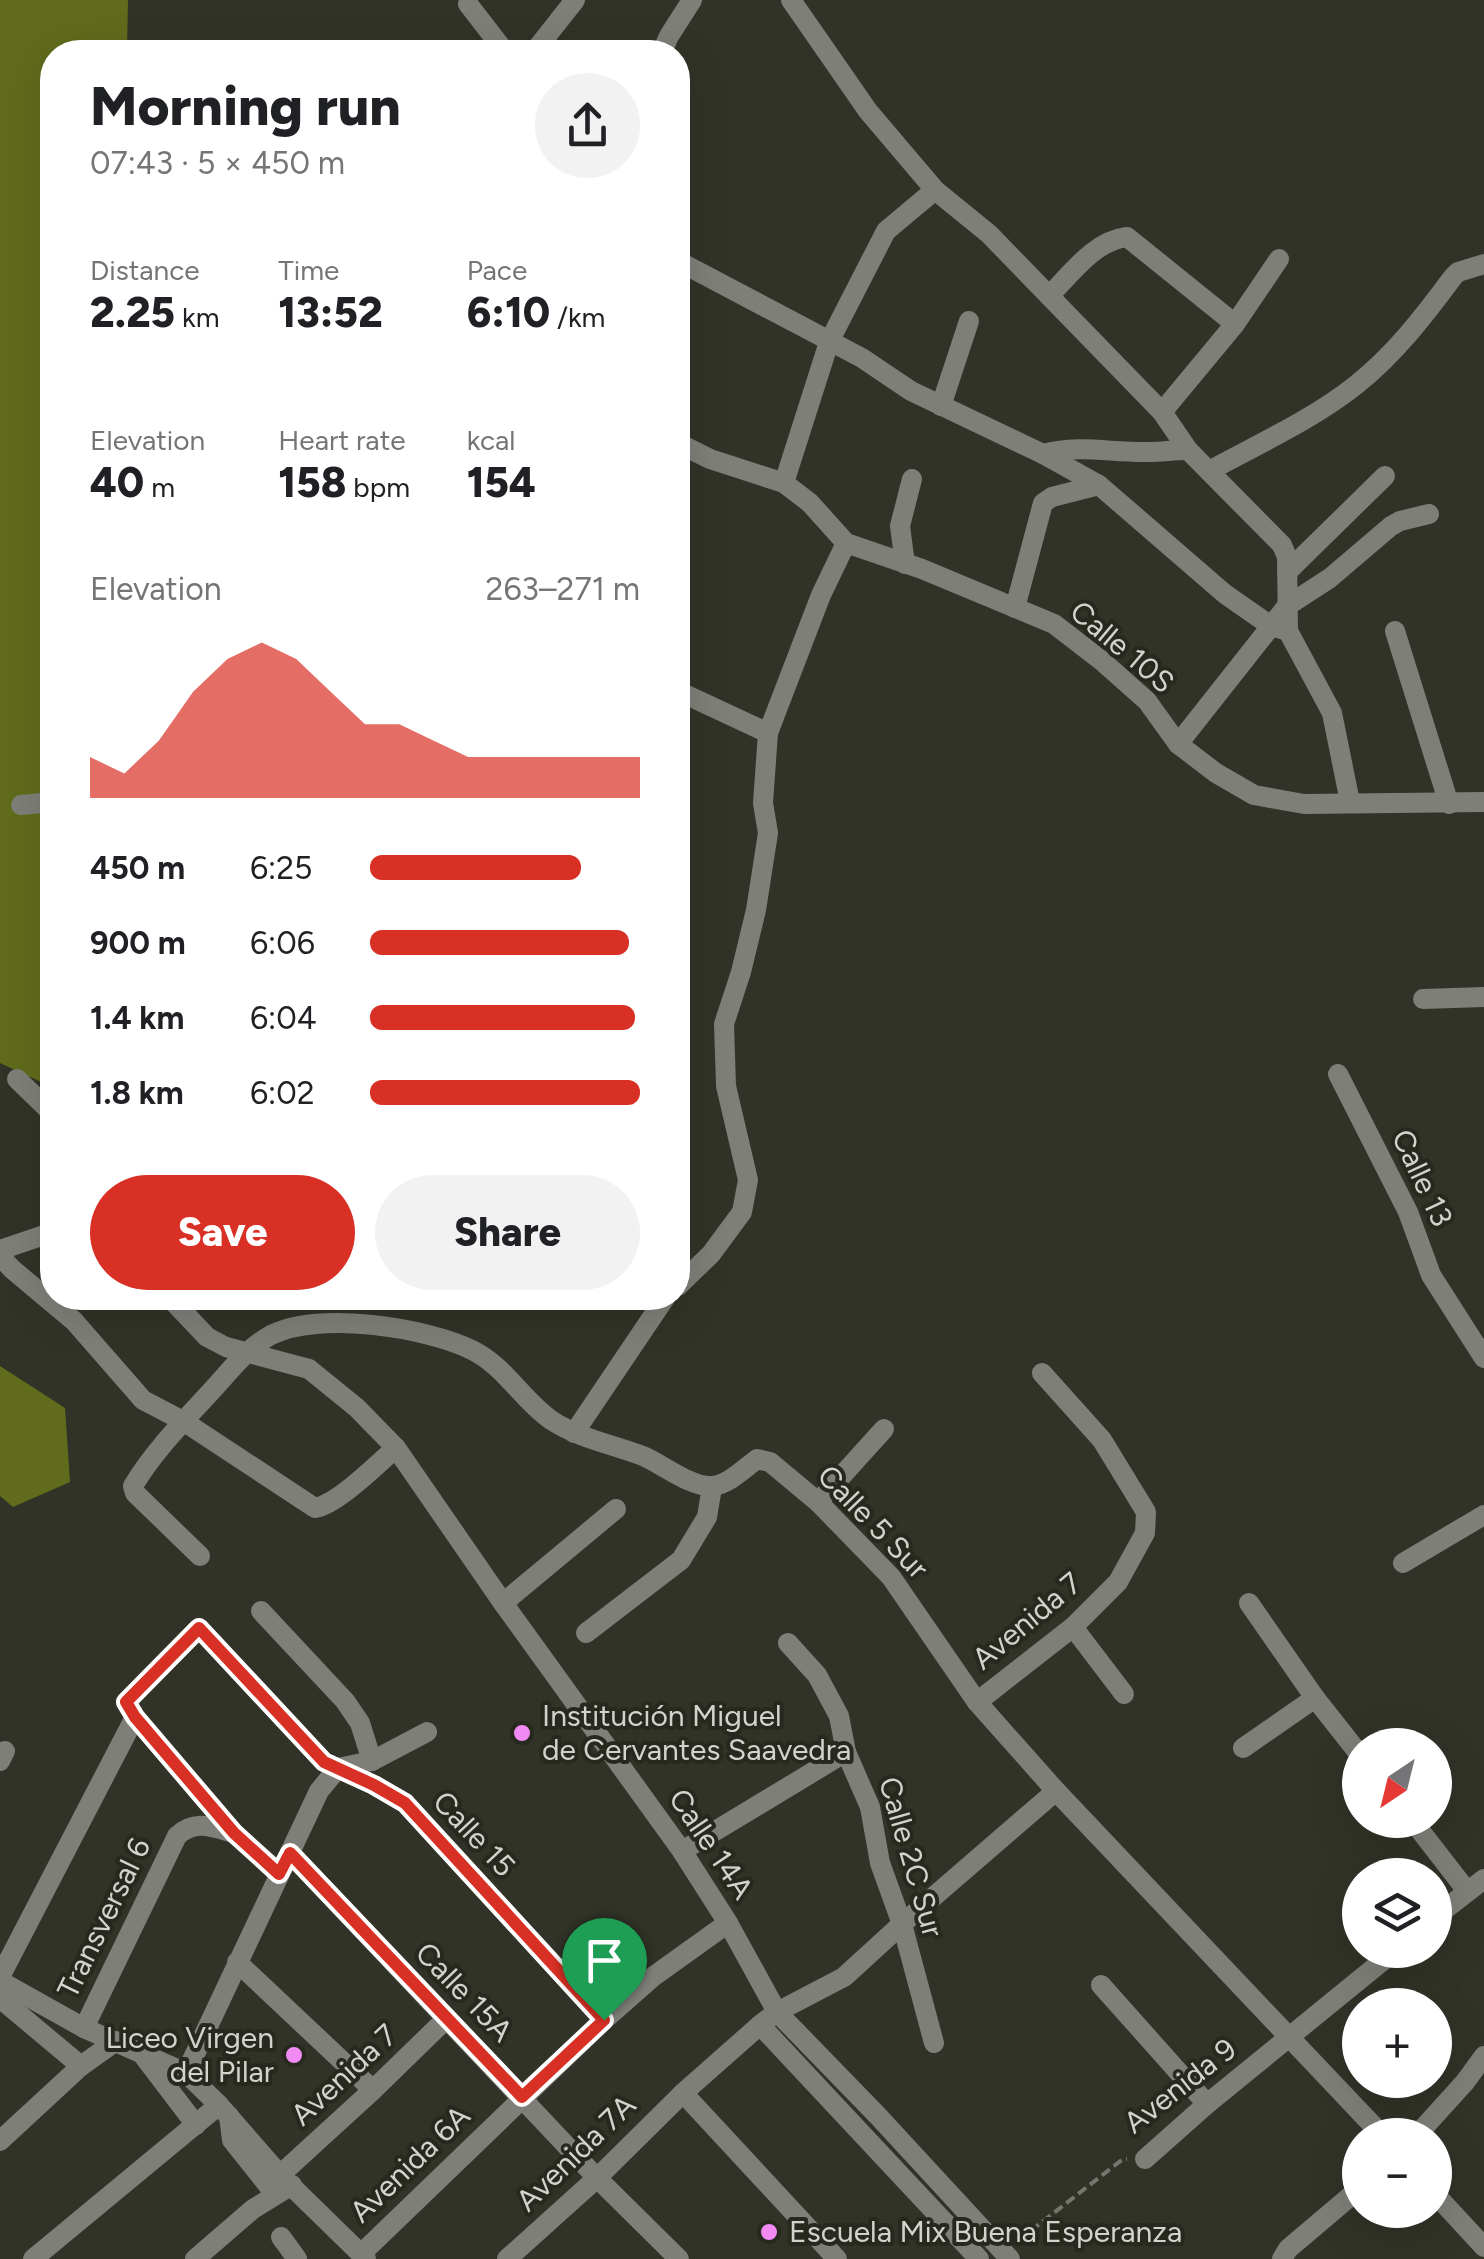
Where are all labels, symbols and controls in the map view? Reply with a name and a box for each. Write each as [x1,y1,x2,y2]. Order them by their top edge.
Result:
text: Morning run [90,73,401,139]
button: share [535,73,640,178]
text: 07:43 · 5 × 450 m [90,144,345,182]
text: Distance [90,253,200,287]
text: Time [278,253,339,287]
text: Pace [467,253,527,287]
text: 2.25 [90,287,175,338]
text: 13:52 [278,287,383,338]
text: 6:10 [467,287,550,338]
text: km [175,300,219,334]
text: /km [550,300,605,334]
text: Elevation [90,423,205,457]
text: Heart rate [278,423,405,457]
text: kcal [467,423,516,457]
text: 40 [90,457,144,508]
text: 158 [278,457,346,508]
text: 154 [467,457,536,508]
text: m [144,470,175,504]
text: bpm [346,470,410,504]
text: Elevation [90,570,222,608]
text: 263–271 m [486,570,640,608]
street label: Calle 10S [1063,593,1182,701]
text: 450 m [90,849,185,887]
text: 6:25 [250,849,313,887]
text: 900 m [90,924,186,962]
text: 6:06 [250,924,315,962]
text: 1.4 km [90,999,184,1037]
text: 6:04 [250,999,317,1037]
text: 1.8 km [90,1074,184,1112]
text: 6:02 [250,1074,315,1112]
street label: Calle 13 [1384,1123,1461,1232]
button: Save [90,1175,355,1290]
button: Share [375,1175,640,1290]
street label: Calle 5 Sur [810,1457,937,1586]
street label: Avenida 7 [964,1564,1089,1677]
place label: Institución Miguel de Cervantes Saavedra [542,1697,851,1768]
marker: Institución Miguel de Cervantes Saavedra [511,1722,533,1744]
north arrow [1342,1728,1452,1838]
map controls [1342,1728,1452,2228]
street label: Calle 2C Sur [871,1772,952,1941]
street label: Calle 14A [661,1781,762,1907]
street label: Calle 15 [426,1783,523,1884]
street label: Transversal 6 [49,1832,158,2004]
button: layers [1342,1858,1452,1968]
pin [562,1918,647,2021]
icon: arrive [577,1933,632,1988]
street label: Calle 15A [408,1934,521,2050]
button: + [1342,1988,1452,2098]
street label: Avenida 7 [283,2016,404,2133]
place label: Liceo Virgen del Pilar [105,2019,274,2090]
street label: Avenida 9 [1116,2030,1243,2141]
marker: Liceo Virgen del Pilar [283,2044,305,2066]
street label: Avenida 7A [508,2086,644,2219]
street label: Avenida 6A [342,2097,478,2230]
button: − [1342,2118,1452,2228]
place label: Escuela Mix Buena Esperanza [789,2213,1182,2250]
marker: Escuela Mix Buena Esperanza [758,2221,780,2243]

